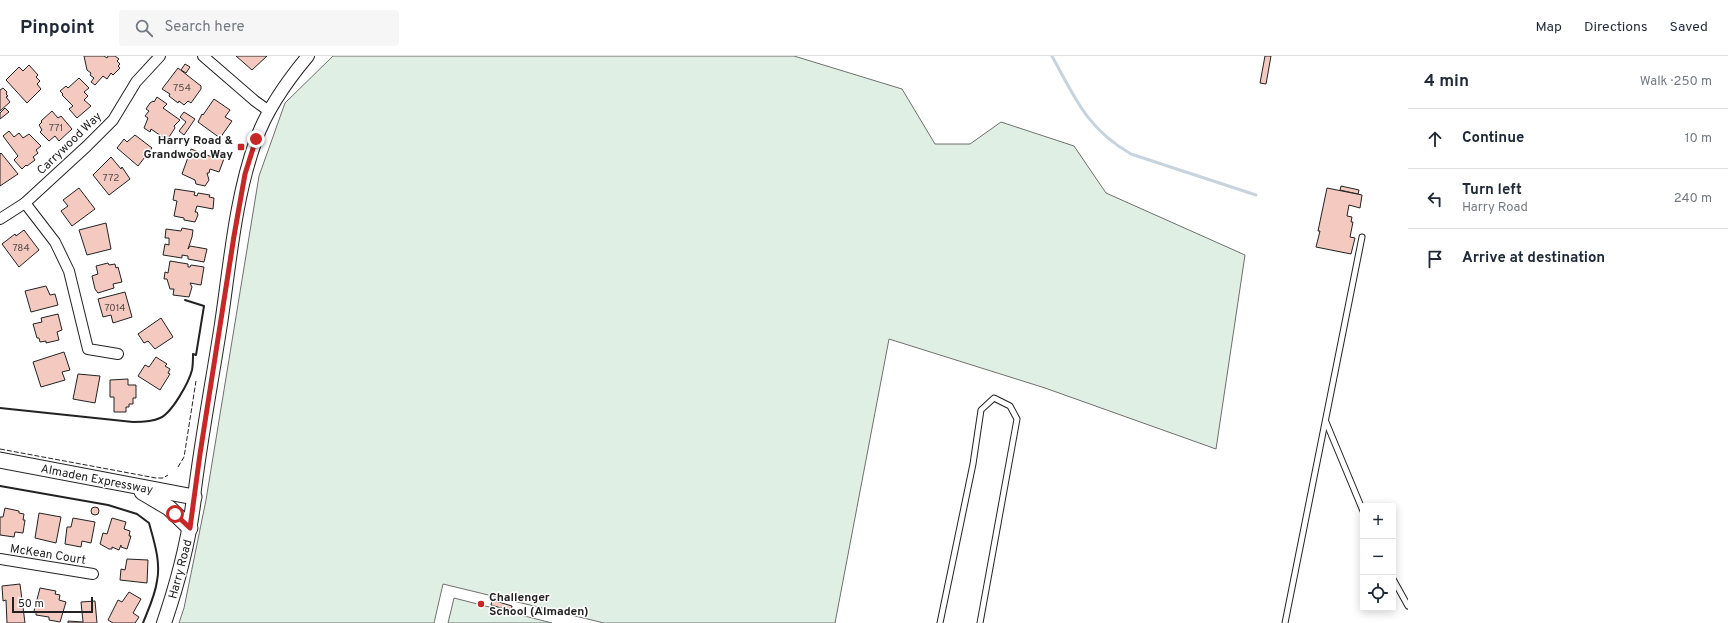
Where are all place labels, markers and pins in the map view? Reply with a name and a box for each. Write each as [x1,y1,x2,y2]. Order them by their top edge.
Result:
place label: Harry Road & Grandwood Way [143,133,233,163]
marker: Harry Road & Grandwood Way [236,142,246,152]
place label: Challenger School (Almaden) [489,590,589,620]
marker: Challenger School (Almaden) [476,599,486,609]

